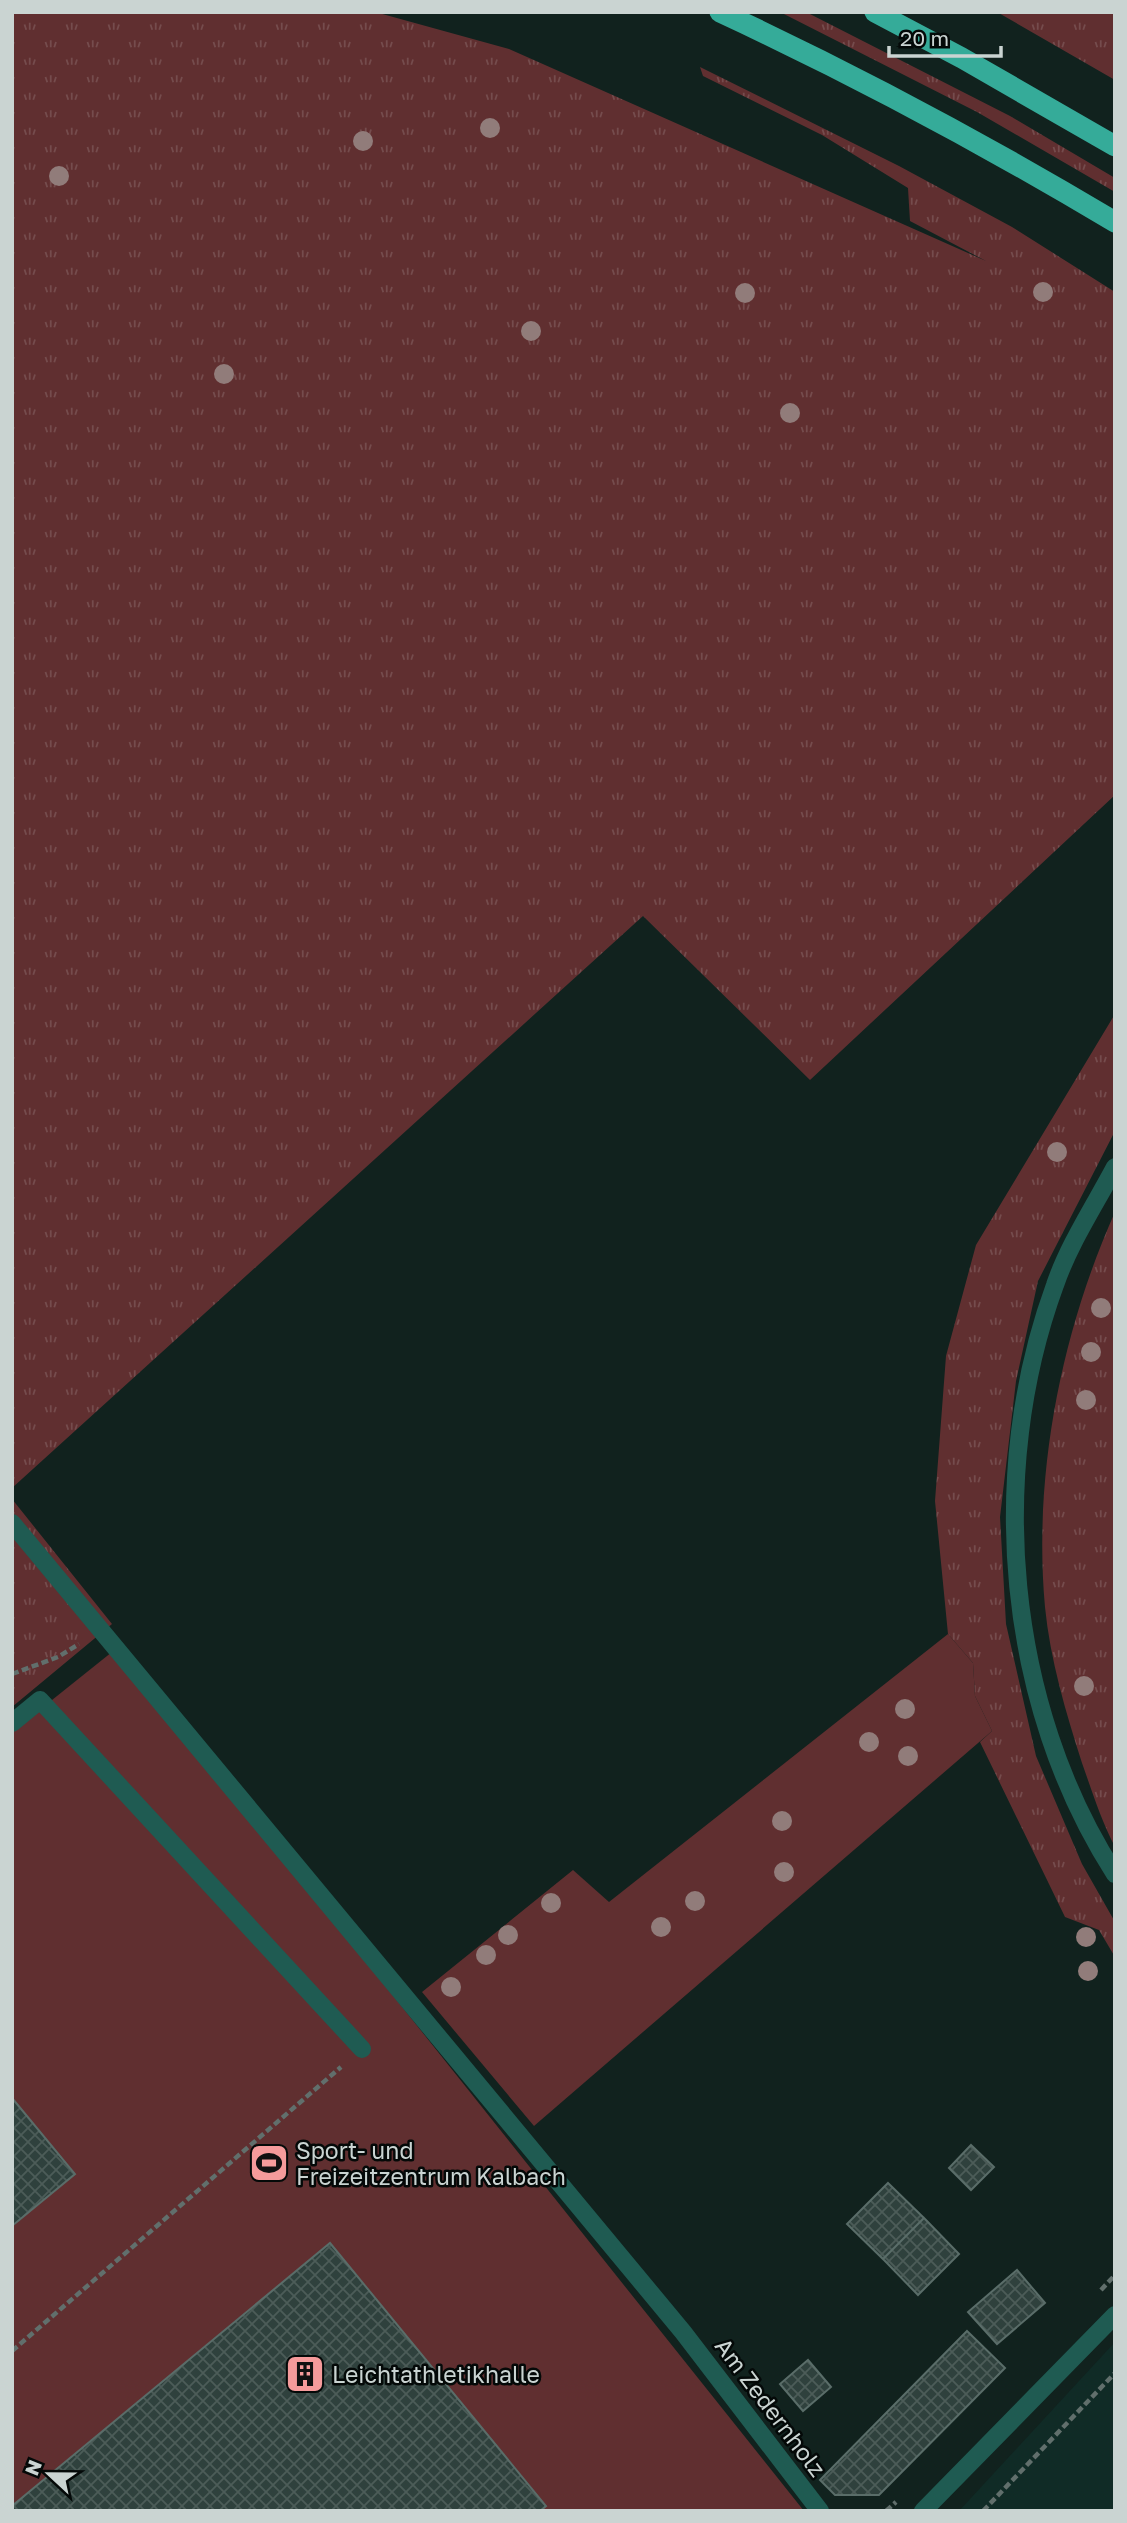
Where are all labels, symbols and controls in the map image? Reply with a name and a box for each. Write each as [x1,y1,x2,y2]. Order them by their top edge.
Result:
scale bar [889,14,1001,58]
text: 20 m [900,25,949,51]
place label: Sport- und Freizeitzentrum Kalbach [296,2136,566,2190]
sports icon: Sport- und Freizeitzentrum Kalbach [248,2142,290,2184]
street label: Am Zedernholz [710,2332,832,2482]
building icon: Leichtathletikhalle [284,2353,326,2395]
place label: Leichtathletikhalle [332,2360,540,2388]
north arrow [14,2439,84,2509]
text: N [19,2456,46,2478]

